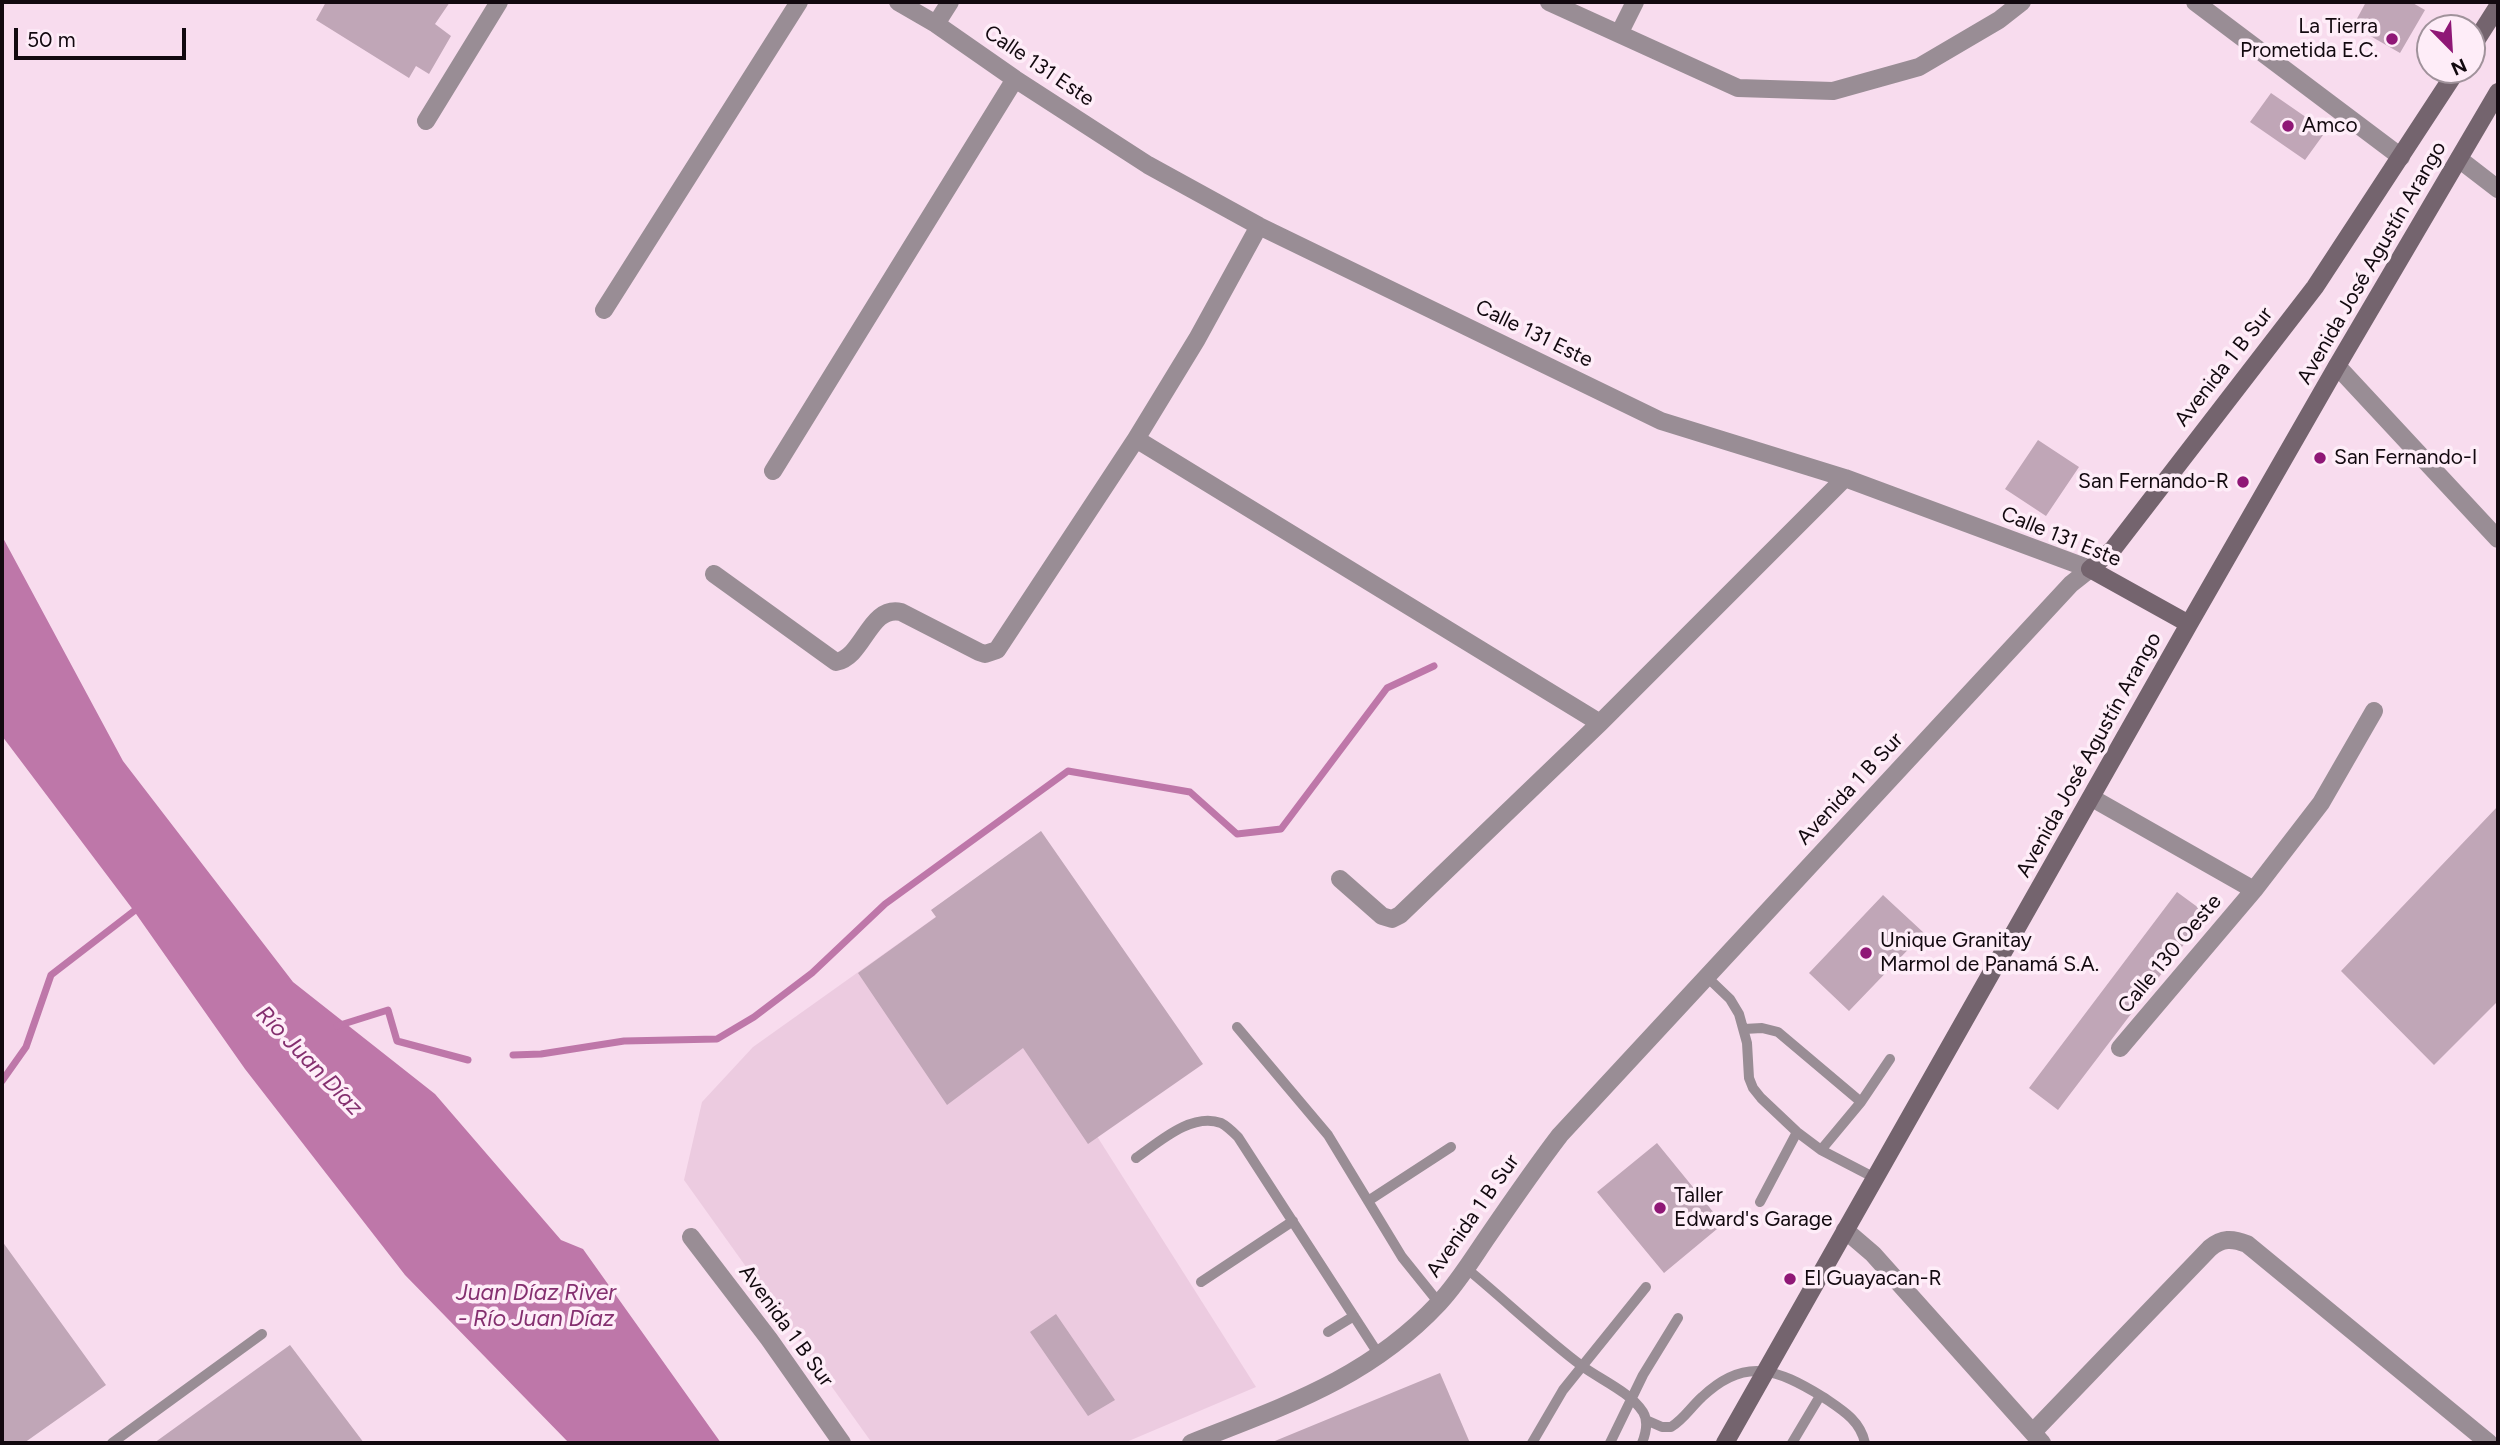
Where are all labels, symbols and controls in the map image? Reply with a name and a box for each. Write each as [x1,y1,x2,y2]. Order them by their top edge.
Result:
scale bar [18,14,189,58]
place label: La Tierra Prometida E.C. [2240,14,2378,64]
north arrow [2416,14,2486,84]
street label: Calle 131 Este [979,20,1099,112]
text: 50 m [27,27,76,52]
marker: La Tierra Prometida E.C. [2384,31,2400,47]
text: N [2448,53,2470,80]
place label: Amco [2302,113,2358,139]
marker: Amco [2280,118,2296,134]
street label: Avenida José Agustín Arango [2292,137,2452,389]
street label: Calle 131 Este [1471,295,1597,373]
street label: Avenida 1 B Sur [2170,302,2278,432]
place label: San Fernando-I [2334,445,2477,471]
marker: San Fernando-I [2312,450,2328,466]
place label: San Fernando-R [2078,469,2229,495]
marker: San Fernando-R [2235,474,2251,490]
street label: Calle 131 Este [1997,501,2125,573]
street label: Avenida José Agustín Arango [2011,628,2167,882]
street label: Avenida 1 B Sur [1792,728,1908,850]
street label: Calle 130 Oeste [2113,889,2227,1019]
place label: Unique Granitay Marmol de Panamá S.A. [1880,928,2099,978]
marker: Unique Granitay Marmol de Panamá S.A. [1858,945,1874,961]
water label: Río Juan Díaz [250,1001,368,1121]
street label: Avenida 1 B Sur [1421,1150,1525,1282]
place label: Taller Edward's Garage [1674,1183,1833,1233]
marker: Taller Edward's Garage [1652,1200,1668,1216]
street label: Avenida 1 B Sur [733,1260,839,1392]
place label: El Guayacan-R [1804,1266,1942,1292]
marker: El Guayacan-R [1782,1271,1798,1287]
water label: Juan Díaz River - Río Juan Díaz [456,1279,616,1333]

